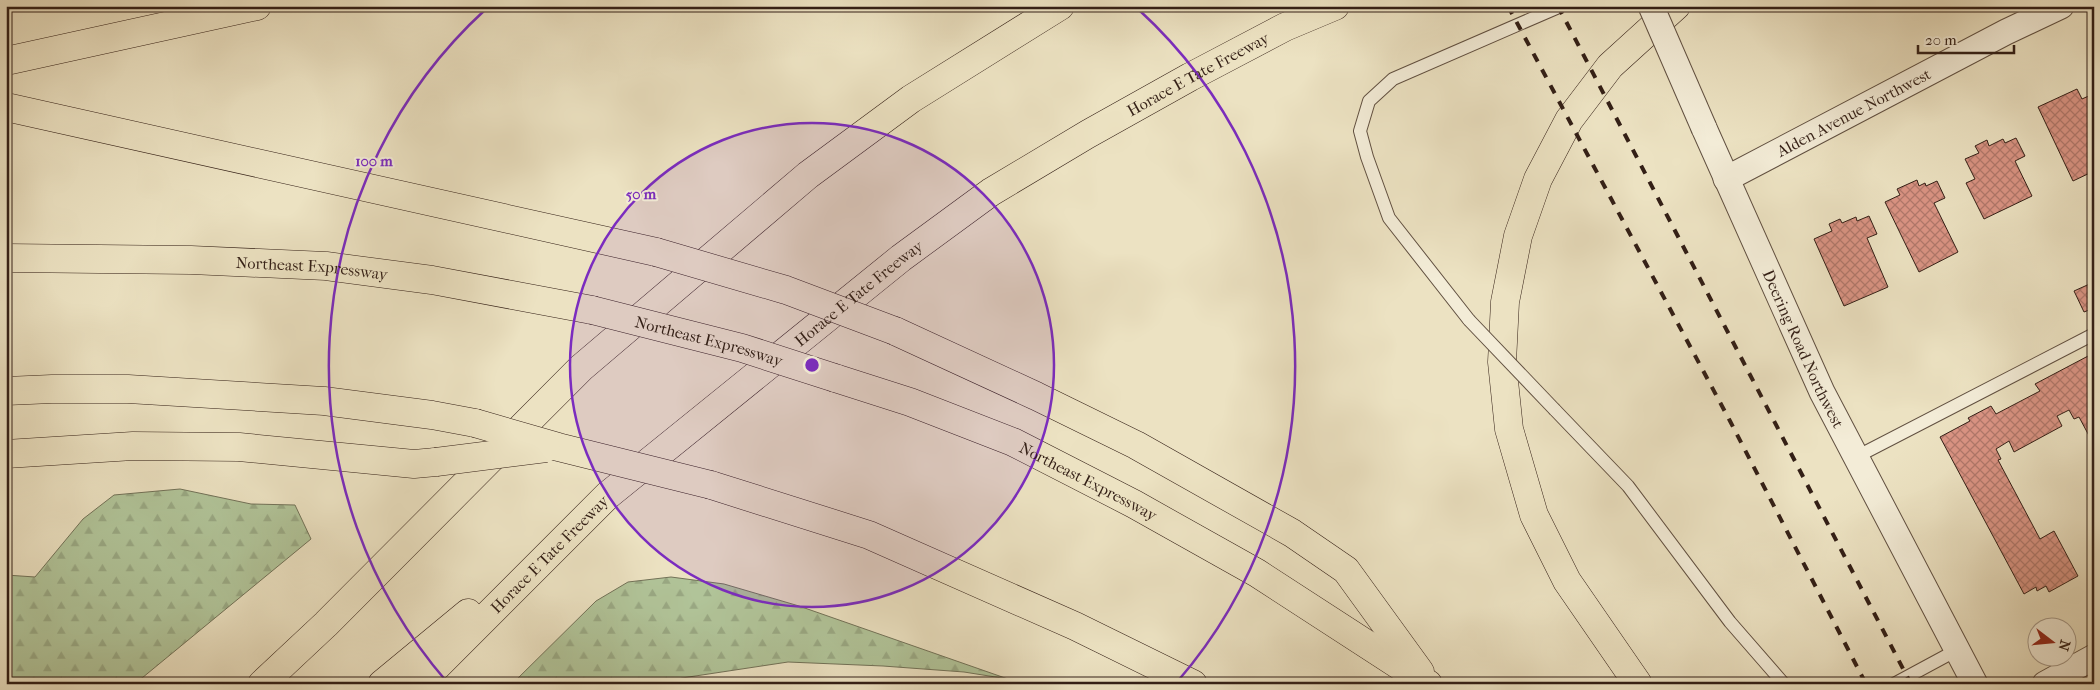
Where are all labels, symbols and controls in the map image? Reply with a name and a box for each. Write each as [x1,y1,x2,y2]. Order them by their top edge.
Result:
scale bar [1918,22,2014,54]
street label: Horace E Tate Freeway [1124,28,1273,120]
text: 20 m [1925,31,1957,49]
street label: Alden Avenue Northwest [1773,64,1934,161]
text: 100 m [355,152,393,170]
text: 50 m [626,185,657,203]
street label: Horace E Tate Freeway [791,236,927,350]
street label: Northeast Expressway [235,253,389,284]
street label: Deering Road Northwest [1758,267,1848,431]
street label: Northeast Expressway [633,312,786,371]
centre of rings [803,356,821,374]
street label: Northeast Expressway [1016,438,1161,525]
street label: Horace E Tate Freeway [487,491,613,617]
north arrow [2028,618,2078,668]
text: N [2054,638,2074,653]

